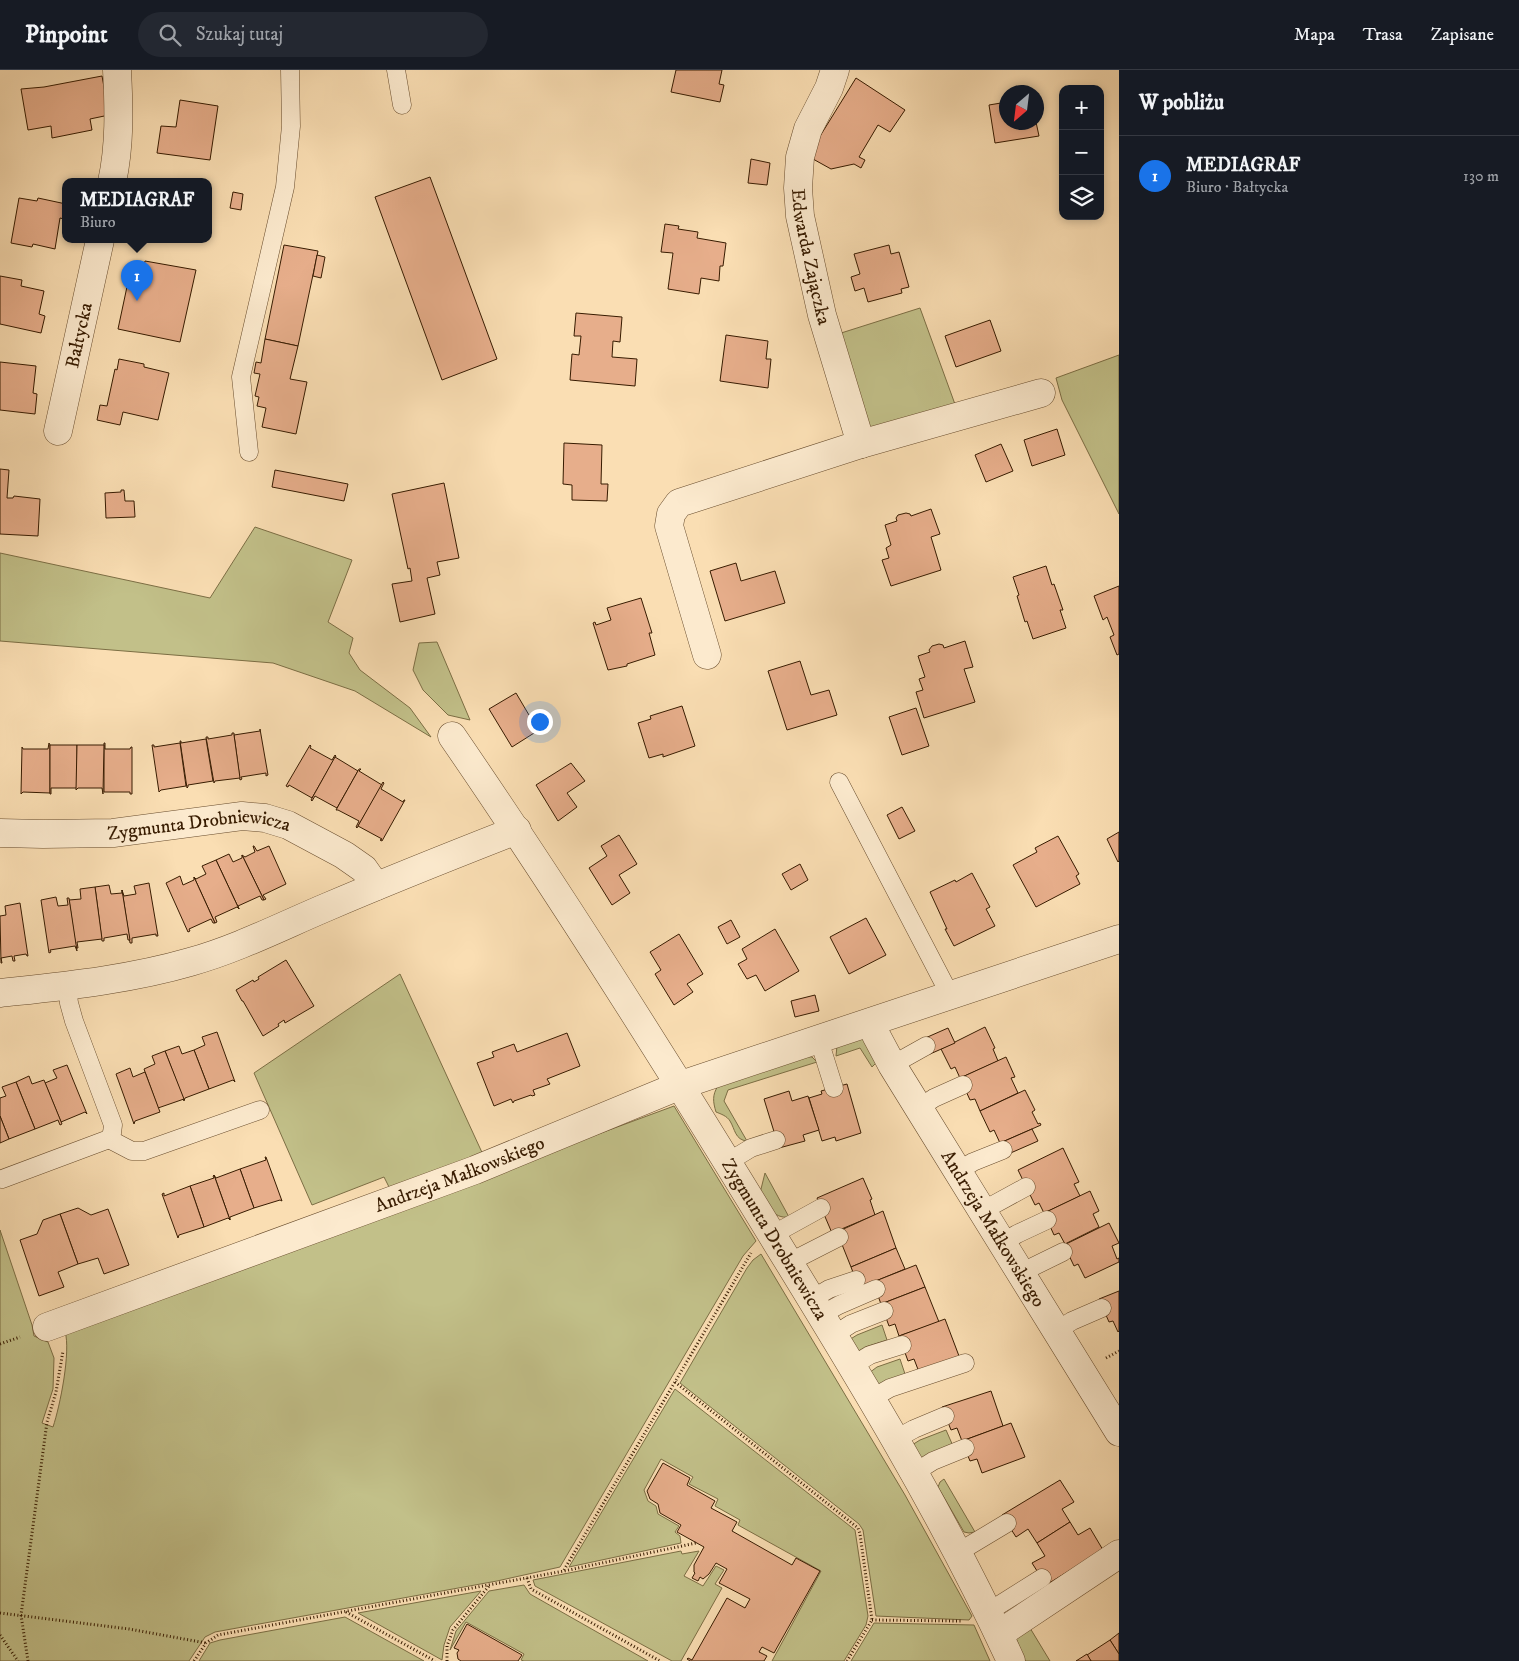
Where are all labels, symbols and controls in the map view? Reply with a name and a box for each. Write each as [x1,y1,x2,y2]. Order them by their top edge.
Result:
search box [138,12,488,57]
text: Pinpoint [25,20,108,50]
icon: search [156,21,184,49]
text: Szukaj tutaj [196,23,283,46]
text: Mapa [1294,24,1335,46]
text: Trasa [1363,24,1403,46]
text: Zapisane [1431,24,1494,46]
north arrow [999,85,1044,130]
map controls [1059,85,1104,220]
button: + [1059,85,1104,130]
text: W pobliżu [1139,90,1224,116]
button: − [1059,130,1104,175]
text: MEDIAGRAF [1186,154,1300,177]
text: 1 [1152,166,1158,186]
text: 130 m [1463,166,1499,186]
button: layers [1059,175,1104,220]
text: Biuro · Bałtycka [1186,177,1288,197]
popup [62,178,212,243]
street label: Edwarda Zajączka [787,188,836,328]
text: MEDIAGRAF [80,189,194,212]
text: Biuro [80,212,115,232]
pin: 1 [121,260,153,301]
street label: Bałtycka [61,300,97,370]
your location [527,709,553,735]
street label: Zygmunta Drobniewicza [106,805,294,845]
street label: Andrzeja Małkowskiego [371,1131,548,1217]
street label: Andrzeja Małkowskiego [936,1146,1050,1311]
street label: Zygmunta Drobniewicza [717,1154,833,1324]

